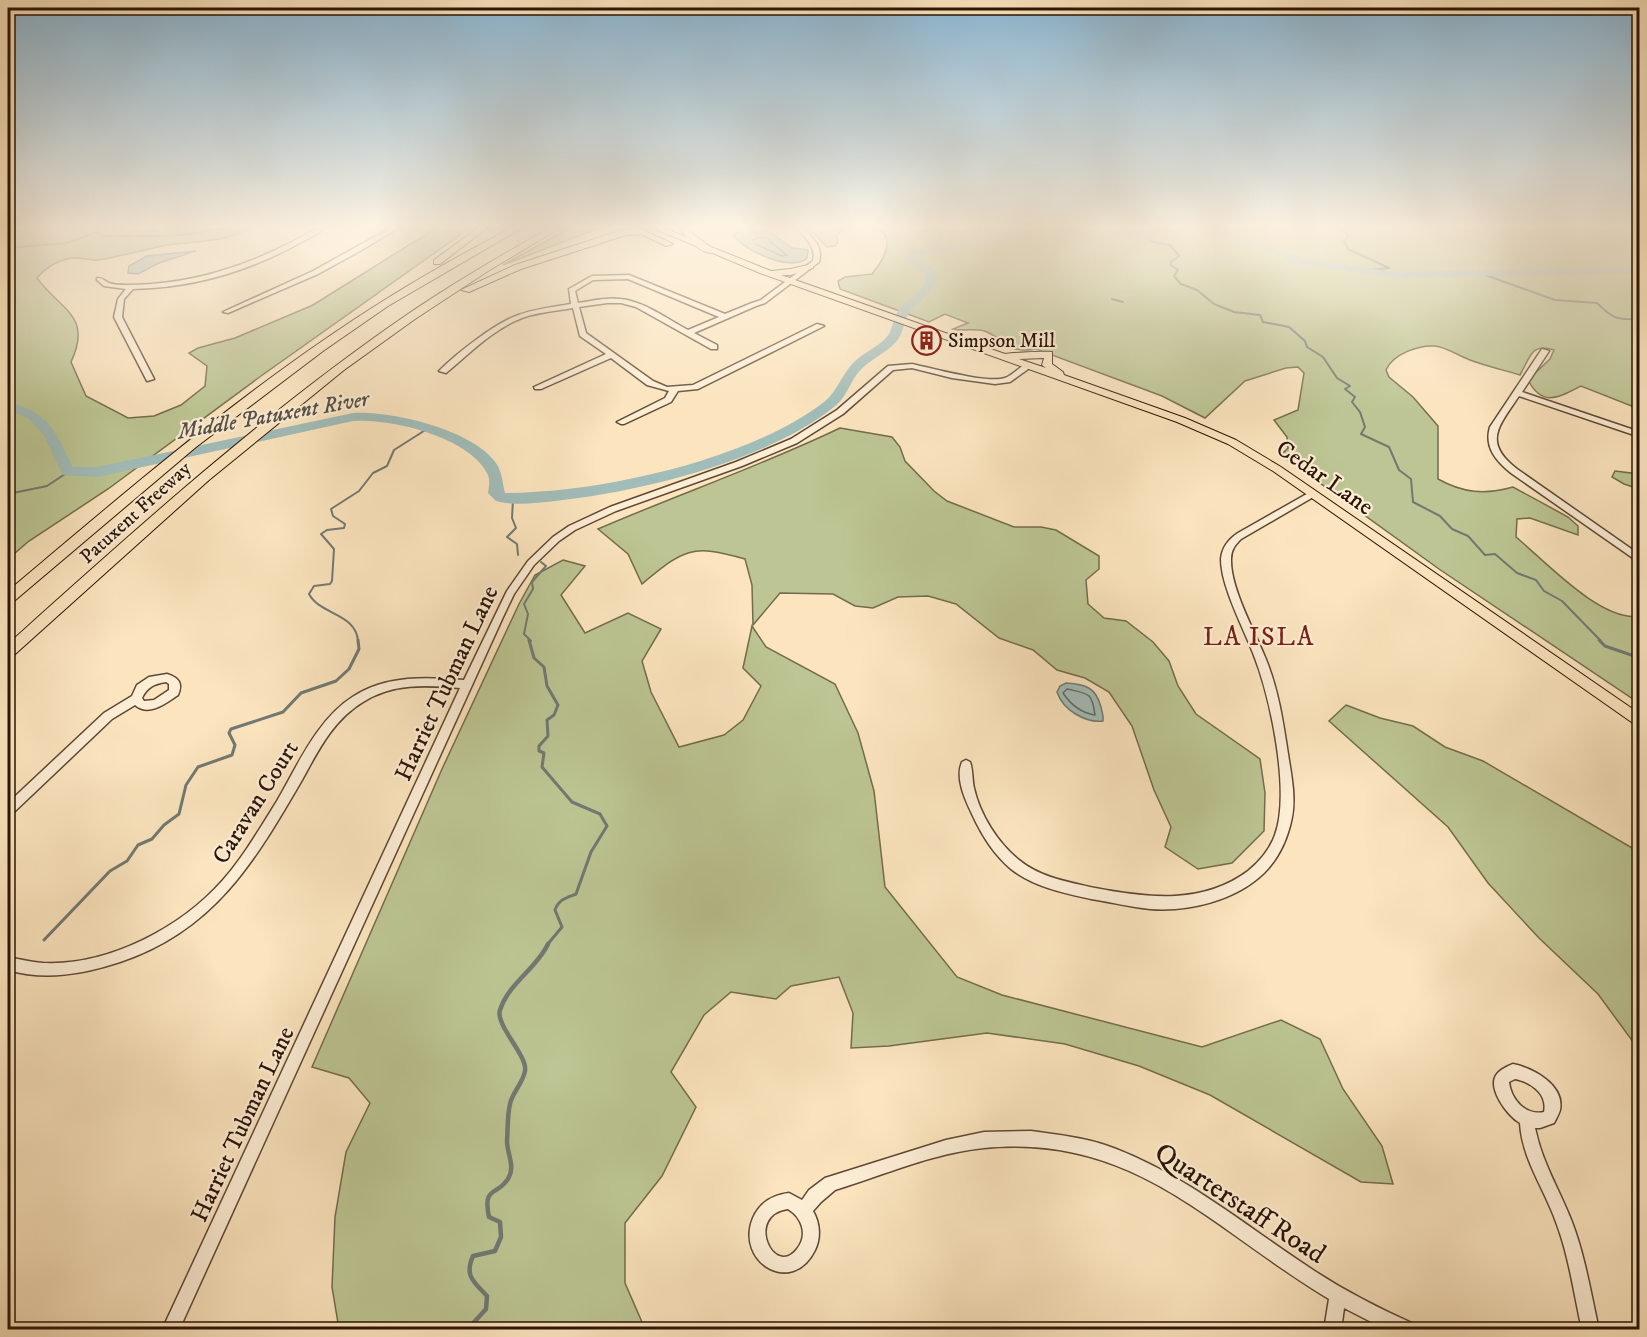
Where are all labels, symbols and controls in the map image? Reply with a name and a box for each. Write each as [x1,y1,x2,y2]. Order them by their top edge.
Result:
building icon: Simpson Mill [911,324,943,356]
place label: Simpson Mill [948,329,1055,354]
water label: Middle Patuxent River [174,385,373,446]
street label: Cedar Lane [1270,433,1379,522]
street label: Patuxent Freeway [75,456,197,570]
street label: Harriet Tubman Lane [388,581,505,786]
district label: LA ISLA [1203,621,1315,654]
street label: Caravan Court [206,735,306,870]
street label: Harriet Tubman Lane [184,1022,301,1227]
street label: Quarterstaff Road [1148,1135,1333,1272]

